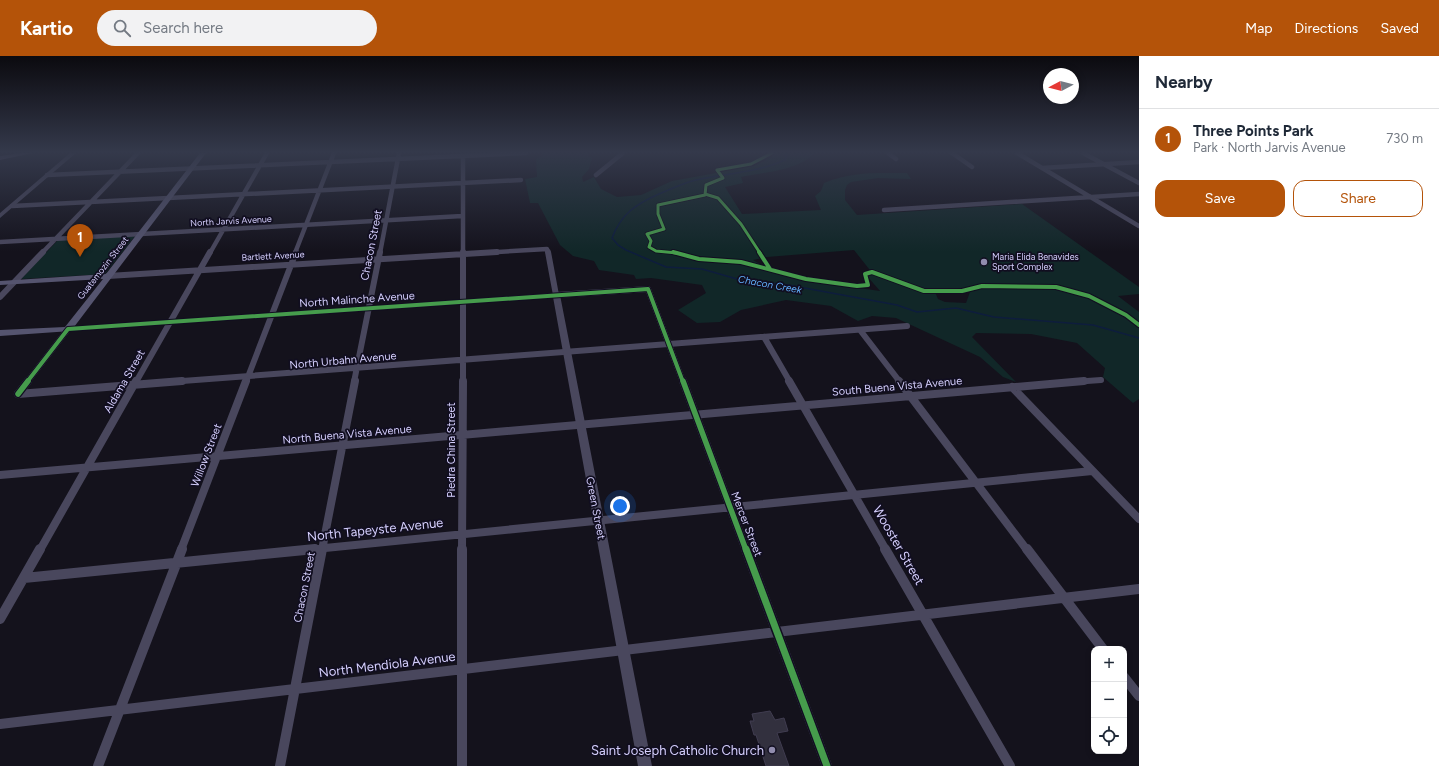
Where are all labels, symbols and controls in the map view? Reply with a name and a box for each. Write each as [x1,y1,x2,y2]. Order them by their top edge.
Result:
search box [97,10,377,46]
text: Kartio [20,17,73,40]
icon: search [111,17,133,39]
text: Search here [143,19,223,37]
text: Map [1245,20,1273,37]
text: Directions [1295,20,1358,37]
text: Saved [1380,20,1419,37]
north arrow [1043,68,1079,104]
text: Nearby [1155,72,1213,92]
text: Three Points Park [1193,122,1313,140]
text: 1 [1165,131,1171,146]
text: 730 m [1386,131,1423,146]
text: Park · North Jarvis Avenue [1193,140,1346,155]
button: Save [1155,180,1285,217]
button: Share [1293,180,1423,217]
street label: Chacon Street [358,209,385,282]
street label: North Jarvis Avenue [190,213,272,228]
pin: 1 [67,224,93,257]
street label: Guatemozin Street [75,234,131,301]
street label: Bartlett Avenue [241,248,305,263]
place label: Maria Elida Benavides Sport Complex [992,251,1079,272]
marker: Maria Elida Benavides Sport Complex [979,257,989,267]
water label: Chacon Creek [737,273,804,297]
street label: North Malinche Avenue [299,289,415,310]
street label: Aldama Street [101,348,148,415]
street label: North Urbahn Avenue [289,349,397,372]
street label: South Buena Vista Avenue [831,374,963,399]
street label: Piedra China Street [445,402,458,498]
street label: Willow Street [189,422,224,488]
street label: North Buena Vista Avenue [282,422,412,447]
street label: Green Street [583,476,608,541]
street label: Mercer Street [728,490,765,558]
your location [610,496,630,516]
street label: Wooster Street [870,503,927,588]
street label: North Tapeyste Avenue [306,515,444,544]
street label: Chacon Street [291,551,318,624]
map controls [1091,646,1127,754]
button: + [1091,646,1127,682]
street label: North Mendiola Avenue [318,649,456,680]
button: − [1091,682,1127,718]
button: locate [1091,718,1127,754]
place label: Saint Joseph Catholic Church [591,743,764,758]
marker: Saint Joseph Catholic Church [767,745,777,755]

